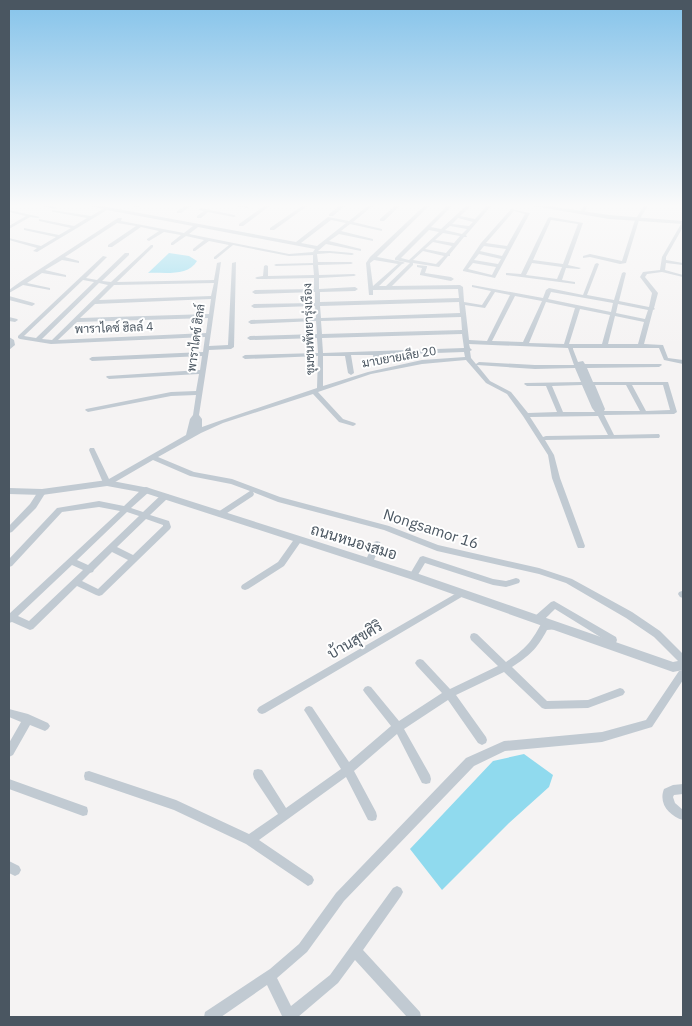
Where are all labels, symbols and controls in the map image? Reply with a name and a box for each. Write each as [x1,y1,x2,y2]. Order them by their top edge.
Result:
street label: ชุมชนพัทยารุ่งเรือง [299,283,320,375]
street label: พาราไดซ์ ฮิลล์ [183,303,208,373]
street label: พาราไดซ์ ฮิลล์ 4 [74,319,154,336]
street label: มาบยายเลีย 20 [361,343,437,370]
street label: Nongsamor 16 [381,504,481,553]
street label: ถนนหนองสมอ [309,519,400,564]
street label: บ้านสุขศิริ [324,616,387,665]

